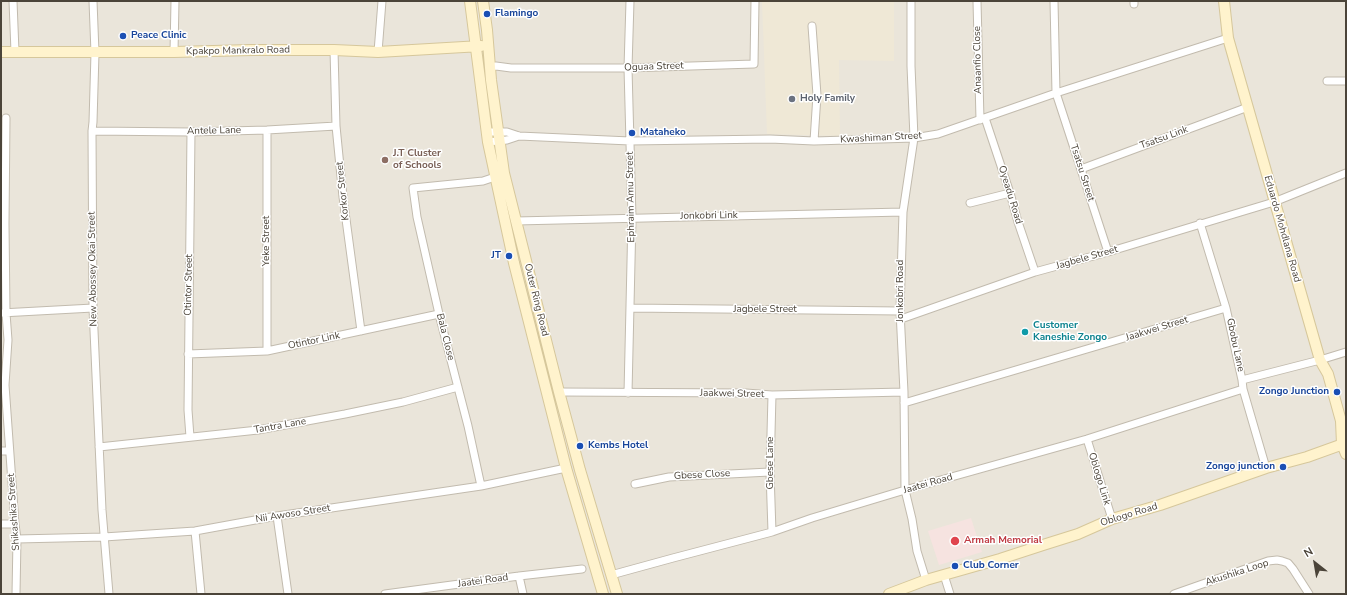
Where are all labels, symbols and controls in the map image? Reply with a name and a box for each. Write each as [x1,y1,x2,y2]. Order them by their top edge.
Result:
place label: Flamingo [495,8,538,20]
marker: Flamingo [482,9,492,19]
street label: Anaanfio Close [971,26,985,94]
place label: Peace Clinic [131,30,187,42]
marker: Peace Clinic [118,31,128,41]
street label: Kpakpo Mankralo Road [186,44,290,58]
street label: Oguaa Street [624,60,684,74]
place label: Holy Family [800,93,855,105]
marker: Holy Family [787,94,797,104]
street label: Tsatsu Link [1138,124,1190,152]
street label: Antele Lane [187,125,241,137]
place label: Mataheko [640,127,686,139]
marker: Mataheko [627,128,637,138]
street label: Kwashiman Street [840,130,922,146]
street label: Tsatsu Street [1067,143,1097,203]
place label: J.T Cluster of Schools [393,148,441,172]
street label: Ephraim Amu Street [624,151,638,243]
marker: J.T Cluster of Schools [380,155,390,165]
street label: Korkor Street [334,161,352,221]
street label: Oyeadu Road [995,164,1025,226]
street label: Eduardo Mohdlana Road [1261,174,1303,284]
street label: Jonkobri Link [680,209,738,223]
street label: New Abossey Okai Street [86,211,100,327]
street label: Yeke Street [261,216,273,266]
street label: Jagbele Street [1055,243,1119,273]
place label: JT [491,250,501,262]
marker: JT [504,251,514,261]
street label: Otintor Street [182,254,196,316]
street label: Jonkobri Road [895,260,907,322]
street label: Outer Ring Road [521,262,551,338]
street label: Jagbele Street [733,304,797,316]
street label: Bala Close [433,312,457,362]
street label: Jaakwei Street [1124,314,1190,344]
street label: Gbobu Lane [1223,317,1247,373]
place label: Customer Kaneshie Zongo [1033,320,1107,344]
marker: Customer Kaneshie Zongo [1020,327,1030,337]
street label: Otintor Link [287,330,341,352]
place label: Zongo Junction [1259,386,1329,398]
street label: Jaakwei Street [700,387,764,401]
marker: Zongo Junction [1332,387,1342,397]
street label: Tantra Lane [253,416,307,436]
street label: Gbese Lane [765,437,777,489]
place label: Kembs Hotel [588,440,648,452]
marker: Kembs Hotel [575,441,585,451]
street label: Oblogo Link [1085,451,1113,507]
place label: Zongo junction [1206,461,1275,473]
marker: Zongo junction [1278,462,1288,472]
street label: Gbese Close [674,468,730,482]
street label: Jaatei Road [902,471,954,497]
street label: Shikashika Street [5,473,23,551]
street label: Oblogo Road [1099,501,1159,529]
street label: Nii Awoso Street [255,502,331,526]
marker: Armah Memorial [949,535,961,547]
place label: Armah Memorial [964,535,1042,547]
north arrow [1295,543,1335,583]
text: N [1301,544,1316,561]
street label: Akushika Loop [1204,557,1270,589]
place label: Club Corner [963,560,1019,572]
marker: Club Corner [950,561,960,571]
street label: Jaatei Road [457,572,509,590]

